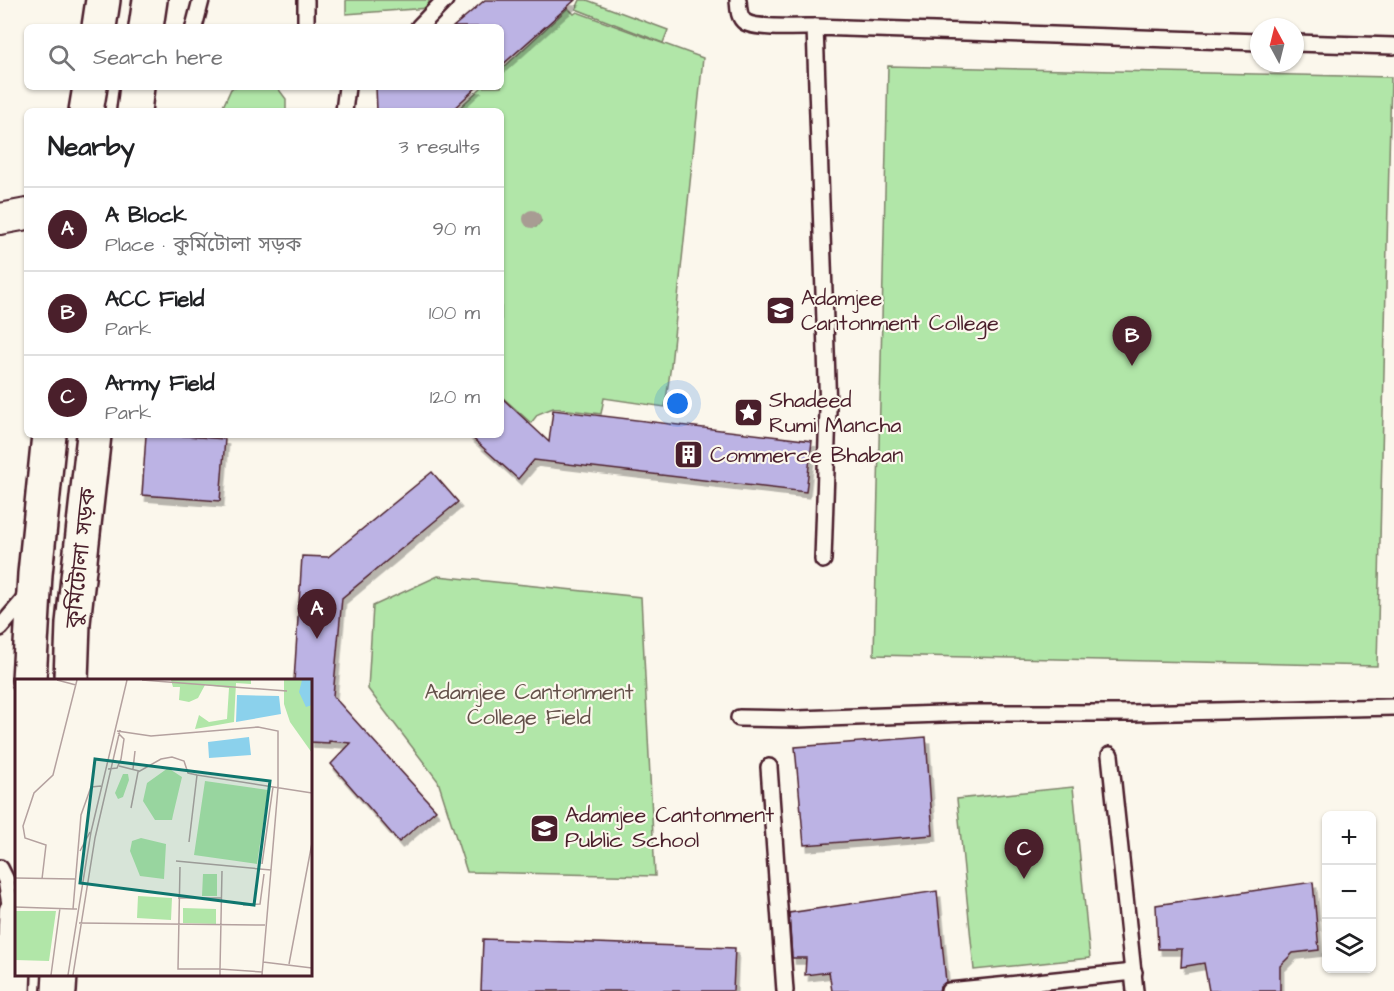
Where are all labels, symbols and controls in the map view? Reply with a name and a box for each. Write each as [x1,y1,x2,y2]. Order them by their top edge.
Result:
north arrow [1250,18,1304,72]
search box [24,24,504,90]
icon: search [45,41,78,74]
text: Search here [93,42,223,73]
text: Nearby [48,129,135,165]
text: 3 results [398,133,480,161]
text: A Block [105,200,187,231]
text: A [61,215,74,243]
text: 90 m [432,215,480,243]
text: Place · কুর্মিটোলা সড়ক [105,231,301,259]
place label: Adamjee Cantonment College [801,283,999,340]
text: ACC Field [105,284,204,315]
school or university icon: Adamjee Cantonment College [764,295,796,327]
text: B [60,299,75,327]
text: 100 m [429,299,480,327]
text: Park [105,315,151,343]
pin: B [1112,316,1152,366]
text: Army Field [105,368,214,399]
text: C [60,383,75,411]
text: 120 m [430,383,480,411]
place label: Shadeed Rumi Mancha [769,385,902,441]
your location [663,389,692,418]
place icon: Shadeed Rumi Mancha [732,397,764,429]
text: Park [105,399,151,427]
building icon: Commerce Bhaban [673,439,705,471]
place label: Commerce Bhaban [710,440,903,471]
street label: কুর্মিটোলা সড়ক [58,486,104,631]
pin: A [298,590,336,639]
park label: Adamjee Cantonment College Field [424,677,634,734]
inset map [15,679,312,976]
place label: Adamjee Cantonment Public School [565,800,774,856]
map controls [1322,811,1376,973]
button: + [1322,811,1376,865]
school or university icon: Adamjee Cantonment Public School [528,812,560,844]
pin: C [1004,830,1044,879]
button: − [1322,865,1376,919]
button: layers [1322,919,1376,973]

